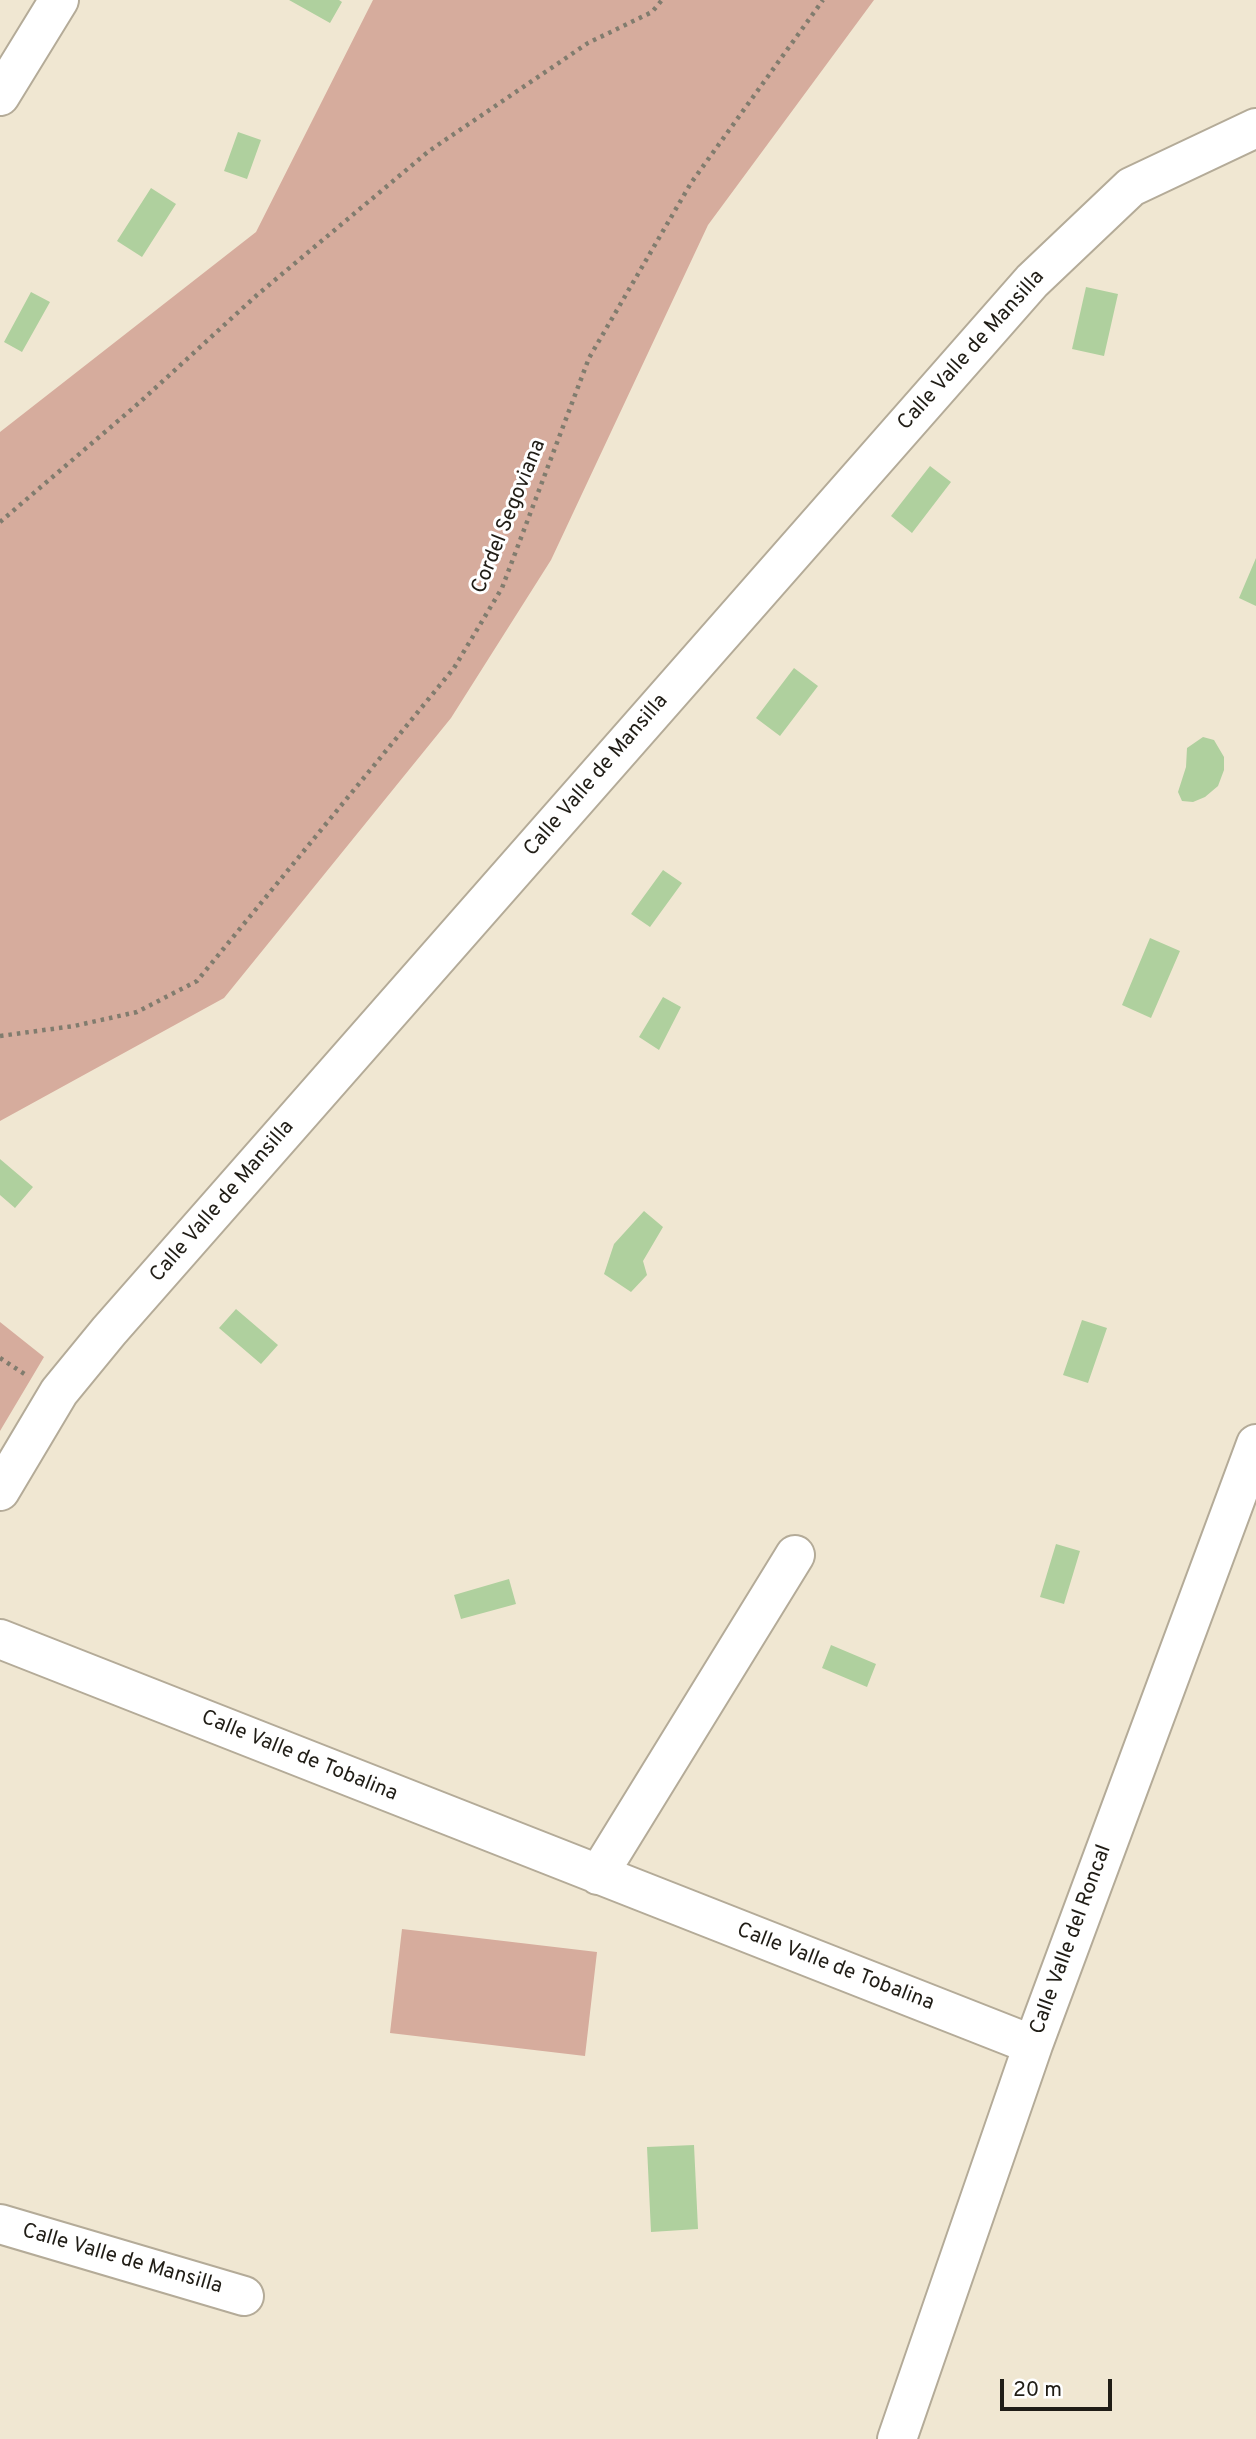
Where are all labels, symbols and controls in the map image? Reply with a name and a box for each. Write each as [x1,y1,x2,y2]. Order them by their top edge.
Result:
street label: Calle Valle de Mansilla [893,266,1051,436]
street label: Cordel Segoviana [468,436,552,598]
street label: Calle Valle de Mansilla [520,690,674,862]
street label: Calle Valle de Mansilla [146,1116,300,1288]
street label: Calle Valle de Tobalina [197,1706,401,1808]
street label: Calle Valle del Roncal [1026,1842,1118,2038]
street label: Calle Valle de Tobalina [733,1919,937,2017]
street label: Calle Valle de Mansilla [19,2219,225,2301]
scale bar [1004,2366,1116,2410]
text: 20 m [1013,2377,1062,2404]

